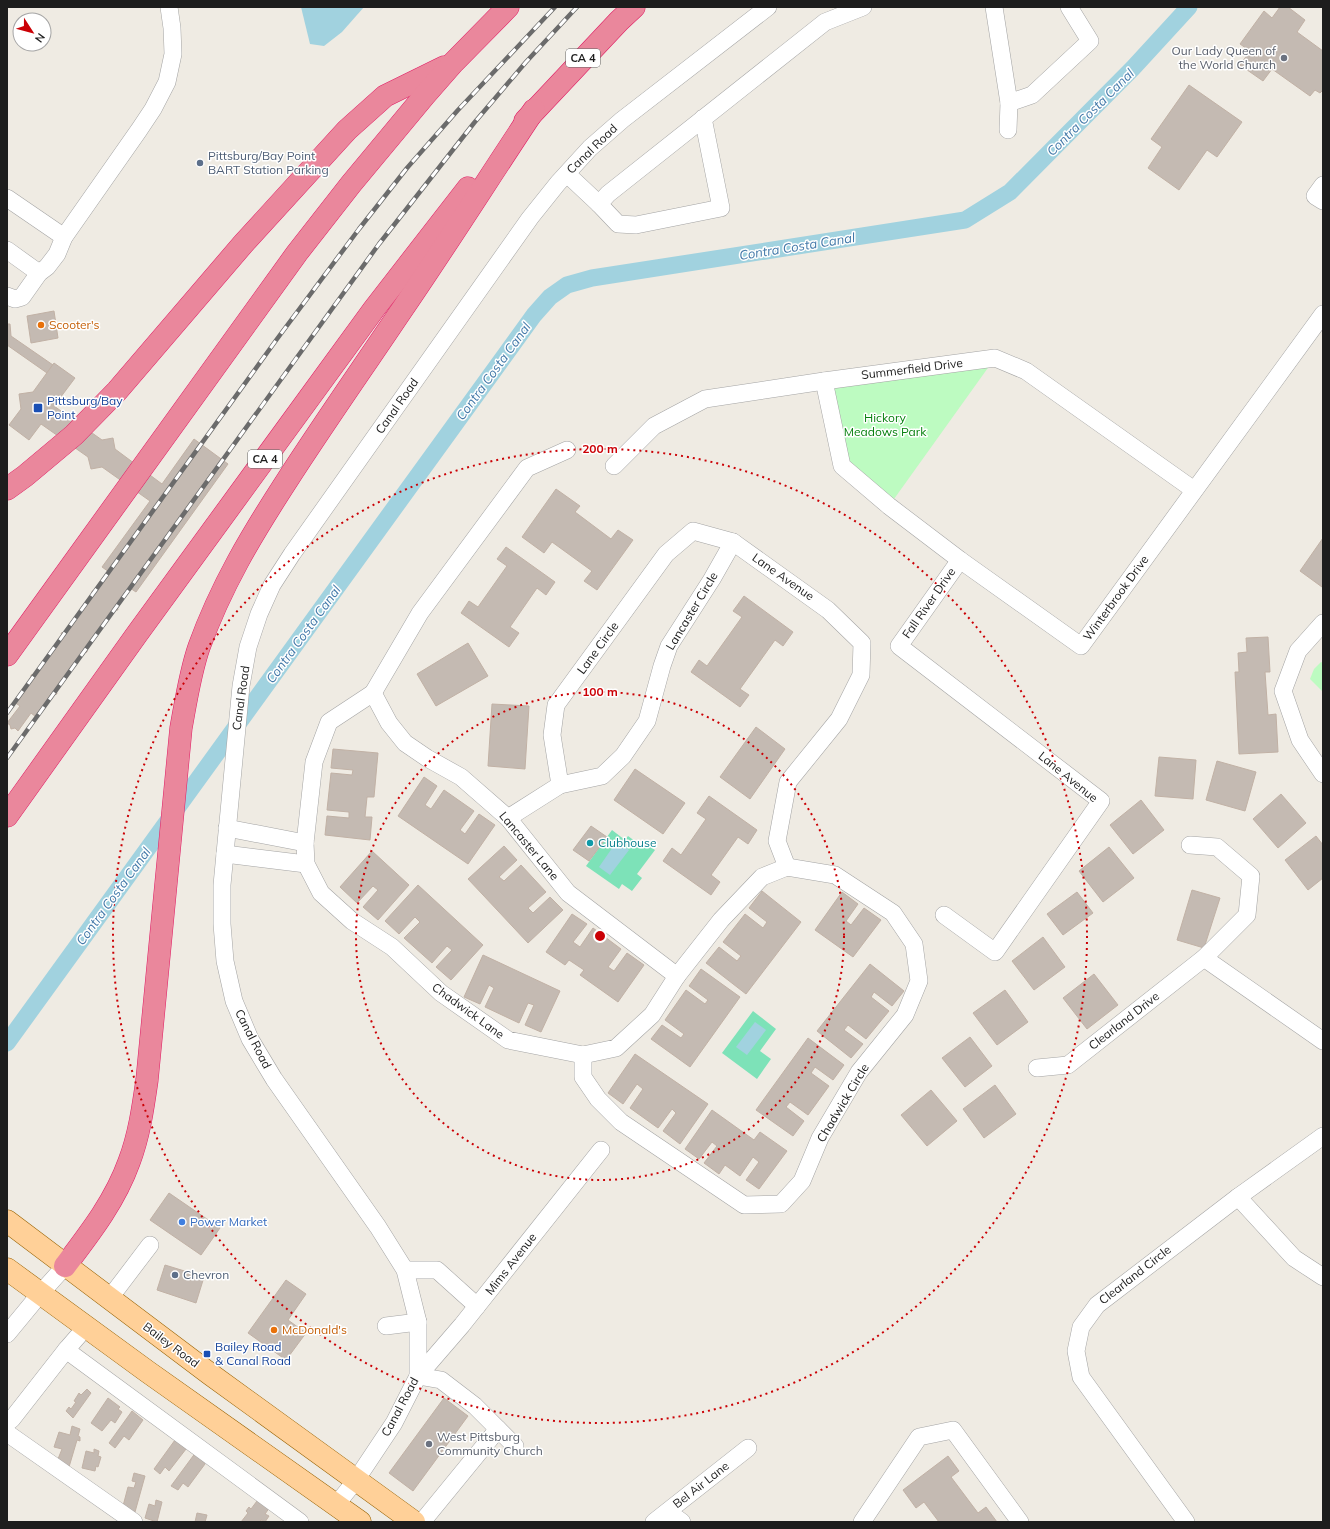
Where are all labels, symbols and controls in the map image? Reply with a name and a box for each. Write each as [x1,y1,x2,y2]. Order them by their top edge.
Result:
north arrow [12,12,52,52]
text: N [32,30,48,45]
place label: Our Lady Queen of the World Church [1172,43,1277,72]
road number: CA 4 [566,49,600,67]
marker: Our Lady Queen of the World Church [1279,53,1289,63]
water label: Contra Costa Canal [1043,64,1138,159]
street label: Canal Road [563,121,620,177]
place label: Pittsburg/Bay Point BART Station Parking [208,148,329,177]
marker: Pittsburg/Bay Point BART Station Parking [195,158,205,168]
water label: Contra Costa Canal [738,229,857,263]
place label: Scooter's [49,317,100,332]
water label: Contra Costa Canal [452,318,534,423]
marker: Scooter's [36,320,46,330]
street label: Summerfield Drive [860,355,964,382]
street label: Canal Road [372,375,421,437]
place label: Pittsburg/Bay Point [47,393,123,422]
marker: Pittsburg/Bay Point [32,402,44,414]
park label: Hickory Meadows Park [844,410,927,439]
text: 200 m [582,441,618,456]
road number: CA 4 [248,450,282,468]
street label: Lane Avenue [749,550,817,603]
street label: Winterbrook Drive [1080,552,1152,643]
street label: Fall River Drive [899,564,959,641]
street label: Lancaster Circle [662,569,721,653]
water label: Contra Costa Canal [262,581,344,686]
street label: Lane Circle [574,619,622,677]
street label: Canal Road [229,665,252,731]
text: 100 m [582,684,618,699]
street label: Lane Avenue [1036,748,1101,805]
street label: Lancaster Lane [496,808,563,883]
place label: Clubhouse [598,835,656,850]
marker: Clubhouse [585,838,595,848]
water label: Contra Costa Canal [72,843,154,948]
centre of rings [593,929,607,943]
street label: Chadwick Lane [429,979,507,1042]
street label: Clearland Drive [1085,988,1162,1053]
street label: Canal Road [232,1006,275,1071]
street label: Chadwick Circle [813,1061,872,1145]
place label: Power Market [190,1214,267,1229]
marker: Power Market [177,1217,187,1227]
street label: Mims Avenue [482,1230,539,1298]
street label: Clearland Circle [1096,1242,1174,1307]
place label: Chevron [183,1267,229,1282]
marker: Chevron [170,1270,180,1280]
street label: Bailey Road [140,1319,202,1371]
place label: McDonald's [282,1322,347,1337]
marker: McDonald's [269,1325,279,1335]
place label: Bailey Road & Canal Road [215,1339,291,1368]
marker: Bailey Road & Canal Road [202,1349,212,1359]
street label: Canal Road [378,1375,421,1439]
place label: West Pittsburg Community Church [437,1429,543,1458]
marker: West Pittsburg Community Church [424,1439,434,1449]
street label: Bel Air Lane [670,1458,732,1511]

